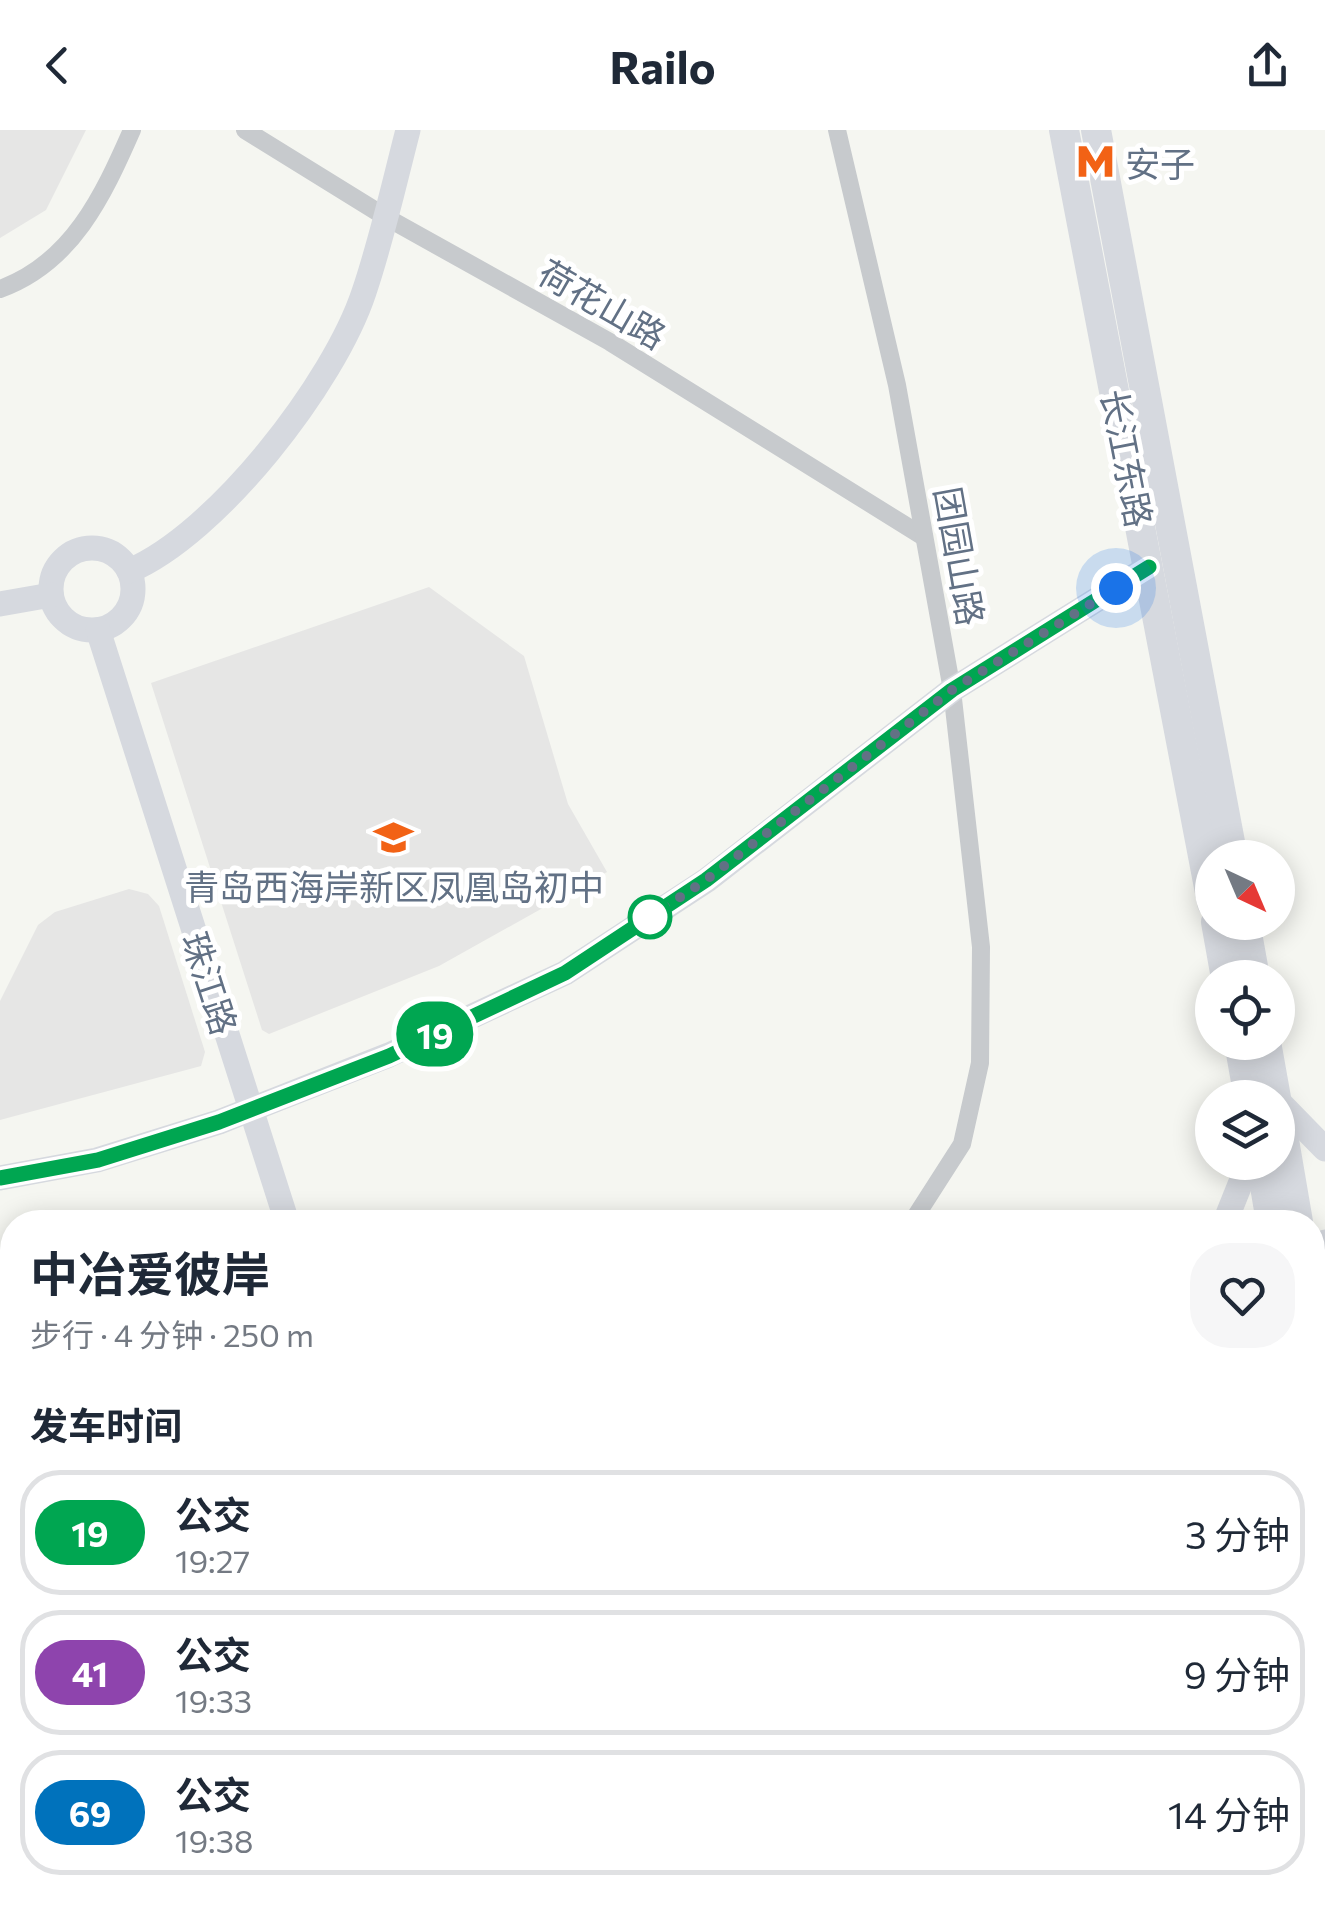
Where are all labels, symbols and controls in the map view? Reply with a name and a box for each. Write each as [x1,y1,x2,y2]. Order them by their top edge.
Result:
icon: back [30,38,85,93]
text: Railo [609,38,716,93]
icon: share [1240,38,1295,93]
metro station icon: 安子 [1074,141,1116,183]
place label: 安子 [1125,141,1195,184]
street label: 荷花山路 [532,249,674,357]
street label: 长江东路 [1094,385,1162,531]
street label: 团园山路 [928,483,994,629]
your location [1091,563,1141,613]
school or university icon: 青岛西海岸新区凤凰岛初中 [373,817,415,859]
north arrow [1195,840,1295,940]
map controls [1195,840,1295,1180]
place label: 青岛西海岸新区凤凰岛初中 [184,864,604,907]
unlabelled marker [629,896,671,938]
street label: 珠江路 [174,926,248,1040]
button: locate [1195,960,1295,1060]
line badge: 19 [390,1002,480,1066]
text: 19 [416,1013,454,1056]
button: layers [1195,1080,1295,1180]
text: 中冶爱彼岸 [30,1243,270,1302]
button: heart [1190,1243,1295,1348]
text: 步行 · 4 分钟 · 250 m [30,1314,314,1354]
text: 发车时间 [30,1401,182,1448]
text: 公交 [175,1490,251,1537]
text: 3 分钟 [1185,1510,1290,1557]
text: 19 [71,1511,109,1554]
text: 19:27 [175,1540,250,1580]
text: 公交 [175,1630,251,1677]
text: 9 分钟 [1184,1650,1290,1697]
text: 41 [72,1651,108,1694]
text: 19:33 [175,1680,252,1720]
text: 公交 [175,1770,251,1817]
text: 14 分钟 [1168,1790,1290,1837]
text: 69 [69,1791,111,1834]
text: 19:38 [175,1820,253,1860]

